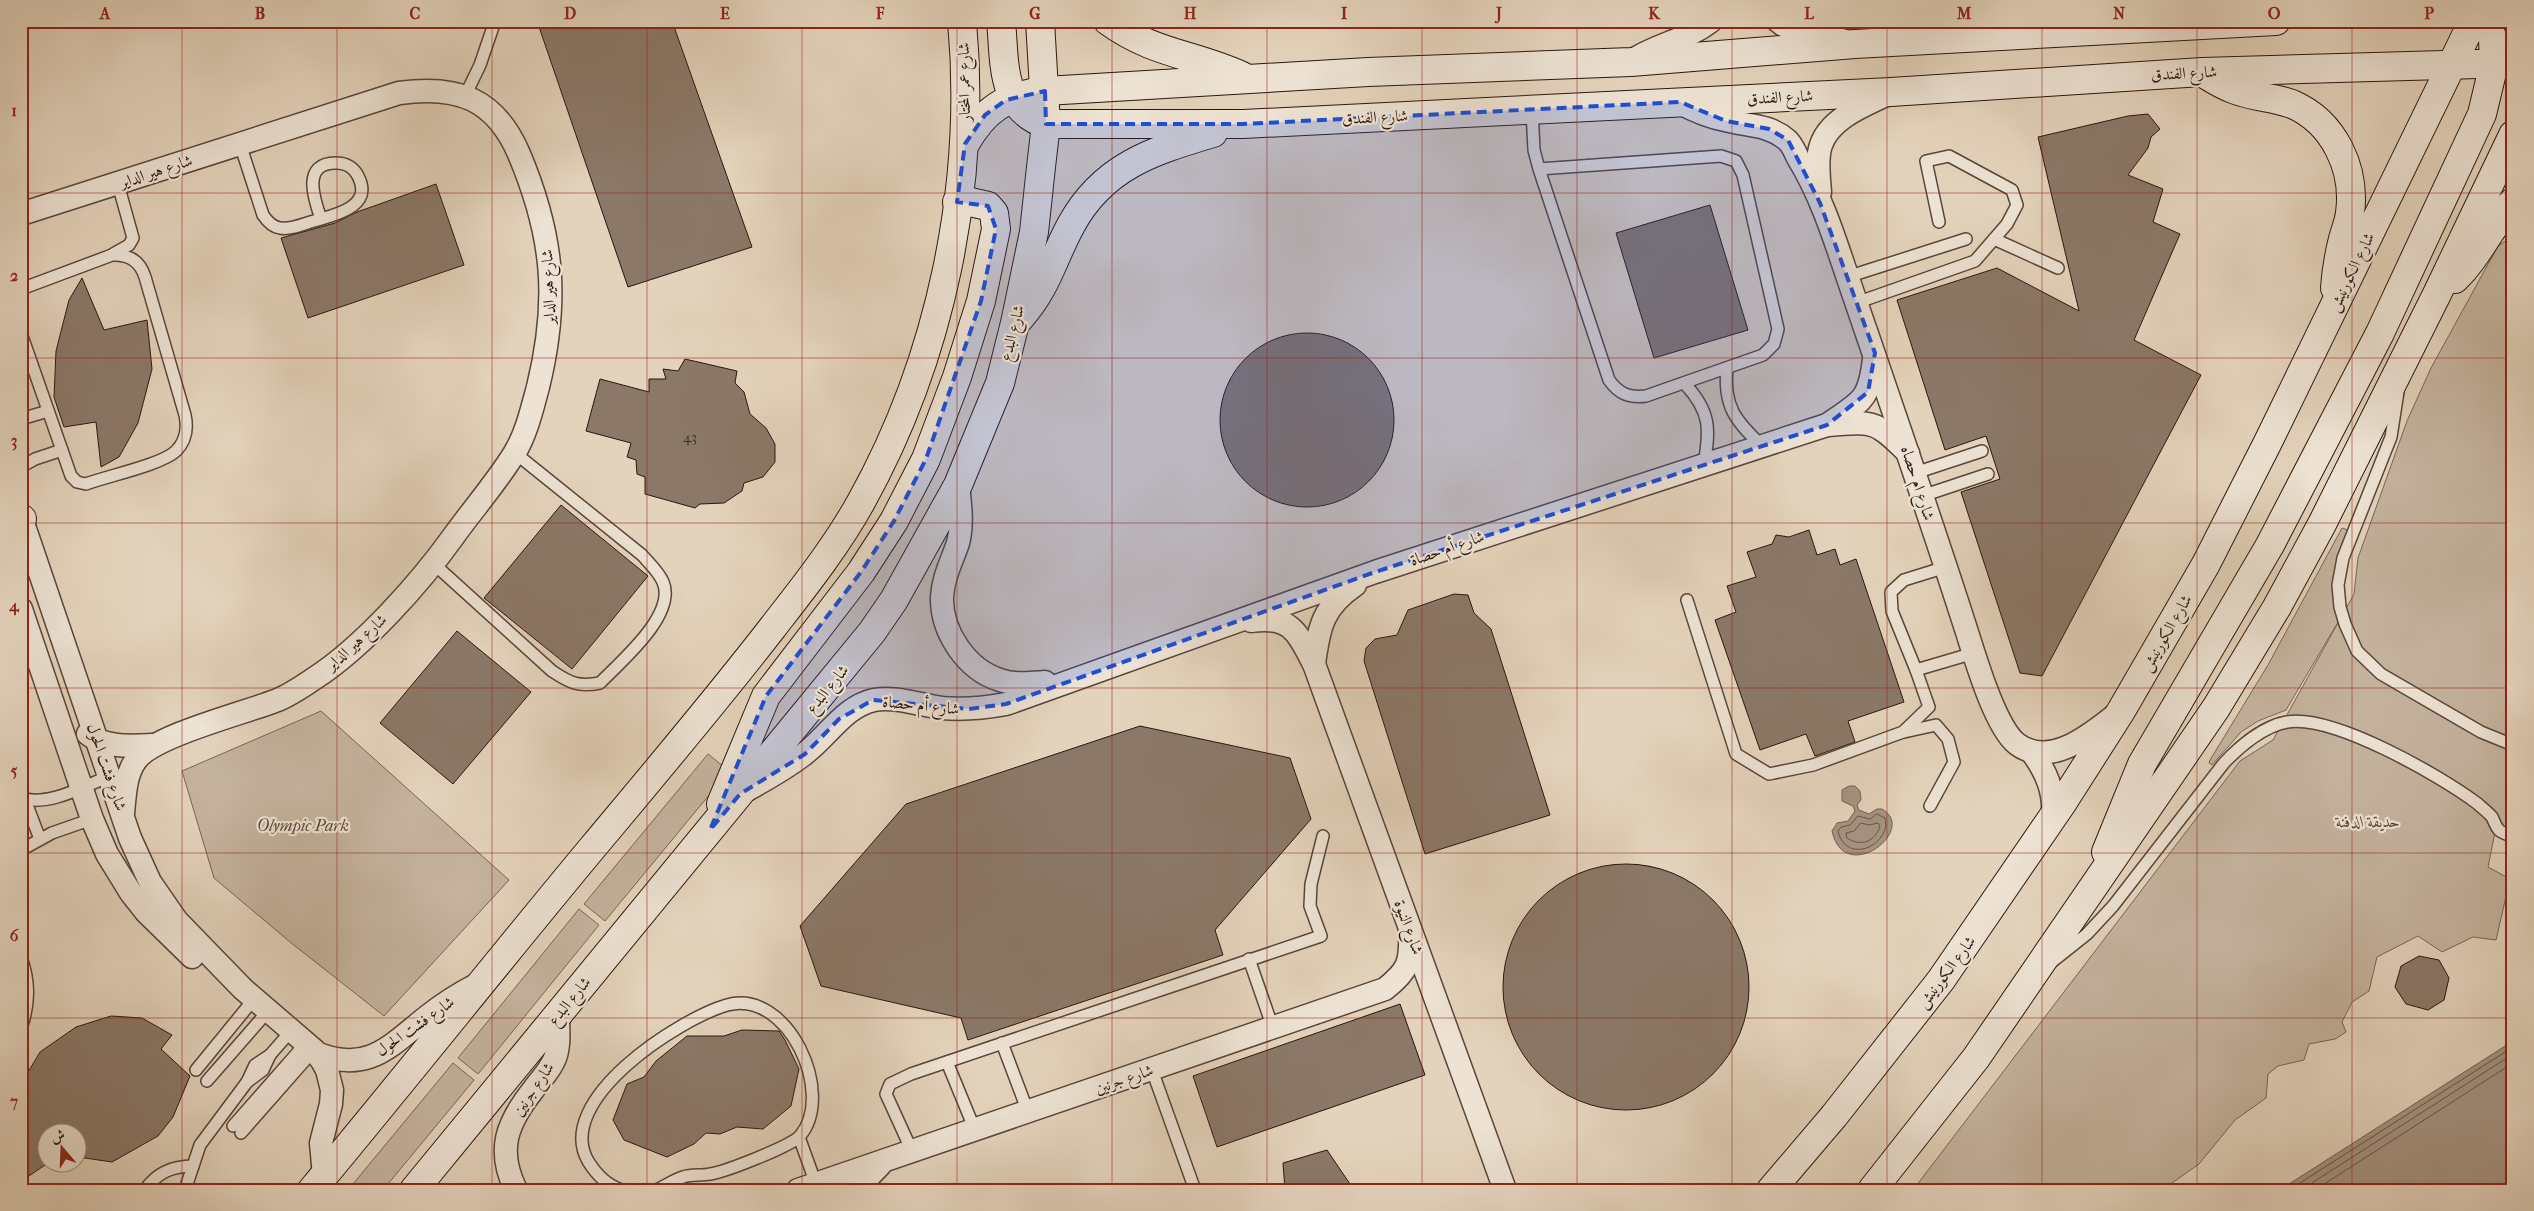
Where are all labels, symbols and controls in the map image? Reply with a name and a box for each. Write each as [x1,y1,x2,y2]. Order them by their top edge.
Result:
text: A [99,4,111,23]
text: B [255,4,265,23]
text: C [410,4,421,23]
text: D [564,4,576,23]
text: E [720,4,730,23]
text: F [875,4,885,23]
text: G [1029,4,1041,23]
text: H [1184,4,1197,23]
text: I [1341,4,1348,23]
text: J [1494,4,1502,24]
text: K [1648,4,1661,23]
text: L [1804,4,1814,23]
text: M [1956,4,1972,23]
text: N [2113,4,2126,23]
text: O [2268,4,2281,23]
text: P [2424,4,2434,23]
street label: شارع عمر المختار [954,42,978,124]
street label: شارع الفندق [2151,62,2218,88]
street label: شارع الفندق [1747,86,1814,112]
text: 1 [11,101,17,120]
street label: شارع الفندق [1342,106,1409,132]
street label: شارع هير الداير [115,150,196,196]
street label: شارع الكورنيش [2324,229,2382,316]
street label: شارع هير الداير [537,249,563,327]
text: 2 [10,266,18,285]
street label: شارع البدع [996,303,1032,364]
house number: 43 [683,429,697,446]
text: 3 [11,431,17,451]
street label: شارع ام حصاه [1892,443,1939,524]
street label: شارع أم حصاة [1407,525,1488,574]
street label: شارع الكورنيش [2136,591,2199,677]
text: 4 [8,596,20,616]
street label: شارع هير الداير [320,610,393,679]
street label: شارع البدع [802,661,856,720]
street label: شارع أم حصاة [881,690,961,723]
street label: شارع فشت الحول [79,721,131,815]
text: 5 [11,761,18,780]
park label: حديقة الدفنة [2334,812,2400,832]
park label: Olympic Park [257,816,349,835]
street label: شارع النيوة [1387,897,1428,958]
text: 6 [10,926,19,945]
street label: شارع الكورنيش [1913,932,1983,1014]
street label: شارع البدع [544,973,598,1032]
street label: شارع فشت الحول [372,992,460,1063]
street label: شارع جرنين [508,1059,561,1122]
street label: شارع جرنين [1092,1060,1157,1102]
text: 7 [9,1092,18,1111]
north arrow [38,1124,88,1174]
text: ش [49,1126,67,1146]

